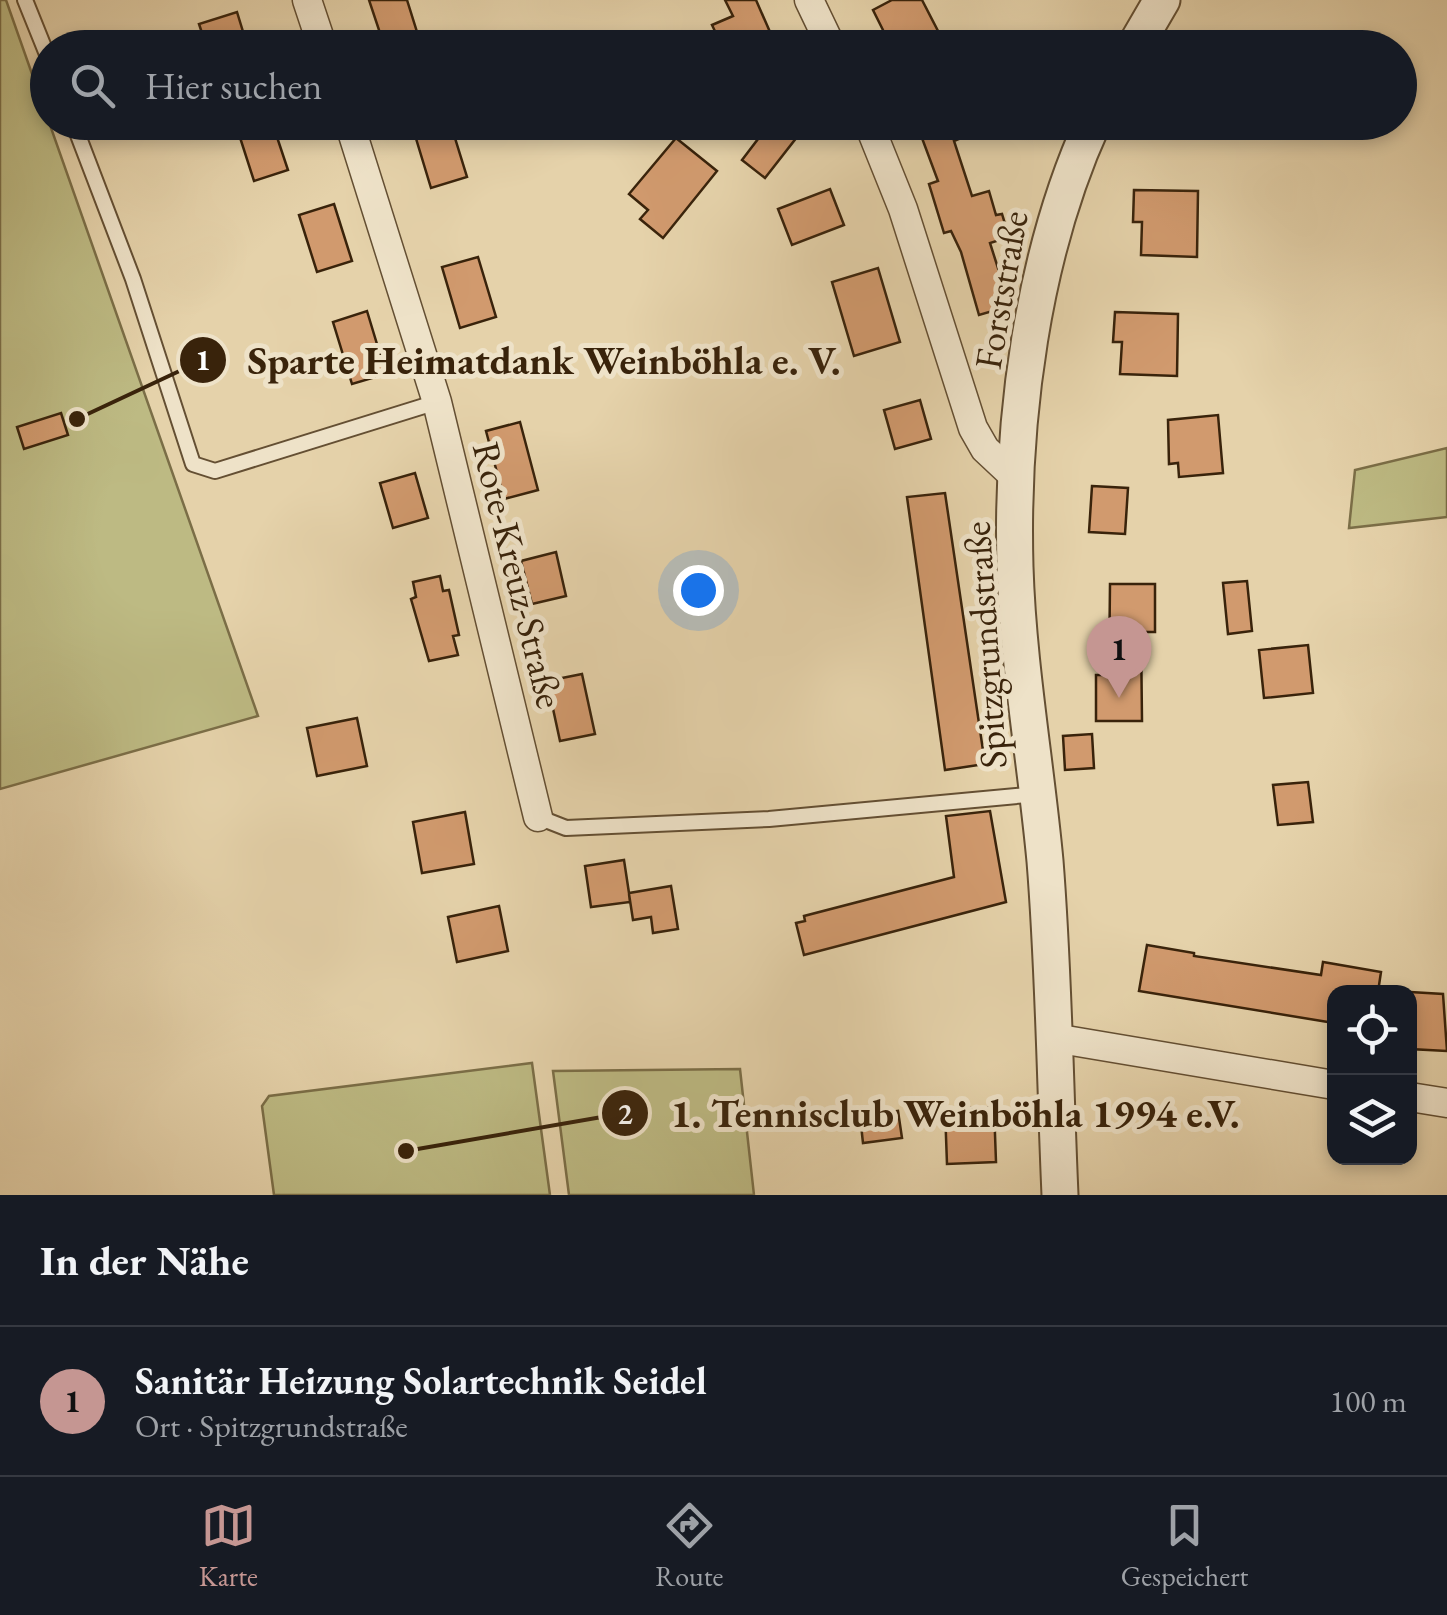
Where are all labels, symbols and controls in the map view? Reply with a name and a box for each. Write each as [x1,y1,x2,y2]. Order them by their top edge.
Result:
search box [30,30,1417,140]
icon: search [65,58,120,113]
text: Hier suchen [145,61,322,110]
street label: Forststraße [962,207,1039,373]
callout: Sparte Heimatdank Weinböhla e. V. [178,325,861,395]
text: Sparte Heimatdank Weinböhla e. V. [247,334,841,386]
text: 1 [195,340,211,379]
street label: Rote-Kreuz-Straße [462,437,575,713]
street label: Spitzgrundstraße [951,520,1018,770]
your location [673,565,724,616]
pin: 1 [1086,616,1152,698]
map controls [1327,985,1417,1165]
button: locate [1327,985,1417,1075]
button: layers [1327,1075,1417,1165]
callout: 1. Tennisclub Weinböhla 1994 e.V. [600,1078,1260,1148]
text: 1. Tennisclub Weinböhla 1994 e.V. [670,1087,1240,1139]
text: 2 [617,1094,633,1133]
text: In der Nähe [40,1233,249,1288]
text: Sanitär Heizung Solartechnik Seidel [135,1356,707,1405]
text: 1 [64,1380,81,1422]
text: 100 m [1330,1380,1407,1422]
text: Ort · Spitzgrundstraße [135,1405,408,1447]
tab: Karte [199,1498,258,1594]
tab: Route [655,1498,724,1594]
tab: Gespeichert [1121,1498,1248,1594]

